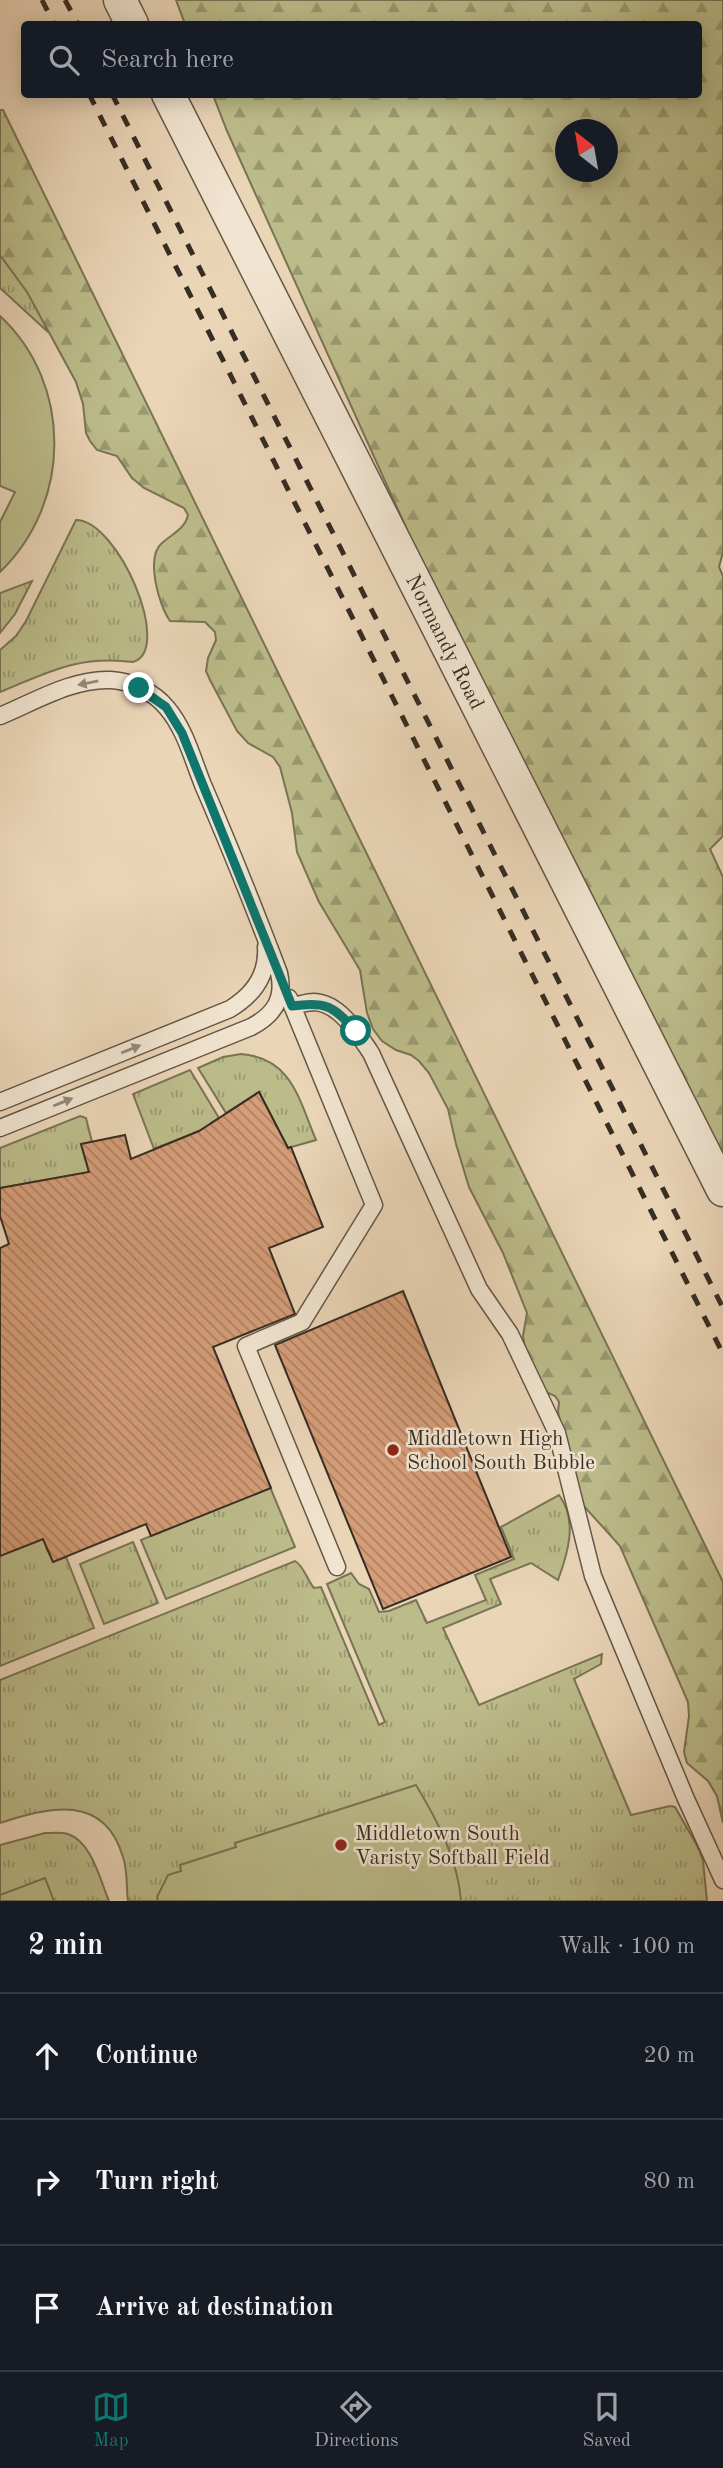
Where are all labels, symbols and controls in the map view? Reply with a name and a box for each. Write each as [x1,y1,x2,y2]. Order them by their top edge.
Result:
search box [21,21,702,98]
icon: search [45,41,83,79]
text: Search here [101,47,234,73]
north arrow [555,119,618,182]
street label: Normandy Road [401,571,487,713]
route end [123,672,154,703]
one-way arrow [77,678,99,689]
route start [340,1015,371,1046]
one-way arrow [121,1043,142,1054]
one-way arrow [53,1097,74,1108]
place label: Middletown High School South Bubble [407,1429,595,1474]
marker: Middletown High School South Bubble [385,1442,401,1458]
place label: Middletown South Varisty Softball Field [355,1824,550,1869]
marker: Middletown South Varisty Softball Field [333,1837,349,1853]
text: 2 min [28,1931,103,1961]
text: Walk · 100 m [559,1935,695,1958]
icon: ahead [28,2037,66,2075]
text: Continue [95,2043,198,2069]
text: 20 m [644,2044,695,2067]
icon: right [28,2163,66,2201]
text: Turn right [95,2169,218,2195]
text: 80 m [644,2170,695,2193]
icon: arrive [28,2289,66,2327]
text: Arrive at destination [95,2295,334,2321]
tab: Map [92,2388,130,2453]
tab: Directions [314,2388,399,2453]
tab: Saved [583,2388,631,2453]

